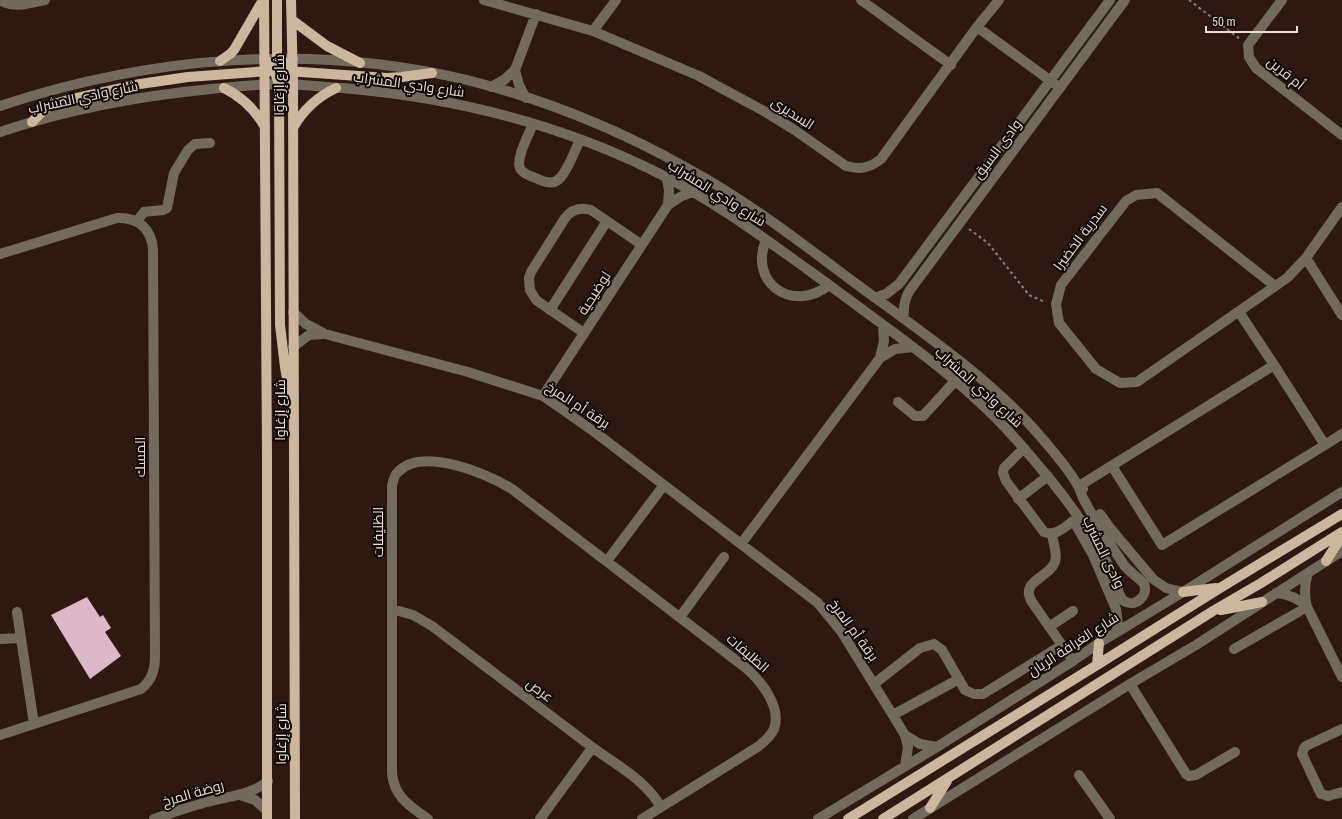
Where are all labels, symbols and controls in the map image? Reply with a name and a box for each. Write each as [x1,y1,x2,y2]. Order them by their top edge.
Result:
scale bar [1206,8,1297,34]
text: 50 m [1212,15,1236,29]
street label: أم قرين [1263,52,1309,94]
street label: شارع إزغاوا [271,54,288,116]
street label: شارع وادي المشراب [352,68,466,104]
street label: شارع وادي المشراب [26,78,140,120]
street label: السديرى [769,93,817,133]
street label: وادى السيق [969,116,1025,182]
street label: شارع وادي المشراب [663,157,769,233]
street label: سدرية الخضيرا [1050,201,1110,273]
street label: لوضيحية [574,268,614,318]
street label: شارع وادي المشراب [929,344,1026,433]
street label: برقة أم المرخ [542,378,613,433]
street label: شارع إزغاوا [272,379,289,441]
street label: المسك [132,437,148,477]
street label: الظليفات [370,507,386,557]
street label: وادى المشرب [1080,513,1128,591]
street label: برقة أم المرخ [824,595,883,665]
street label: شارع الغرافة الريان [1025,609,1122,680]
street label: الظليفات [724,630,772,676]
street label: عرص [524,675,556,705]
street label: شارع إزغاوا [273,703,290,765]
street label: روضة المرخ [160,777,226,810]

